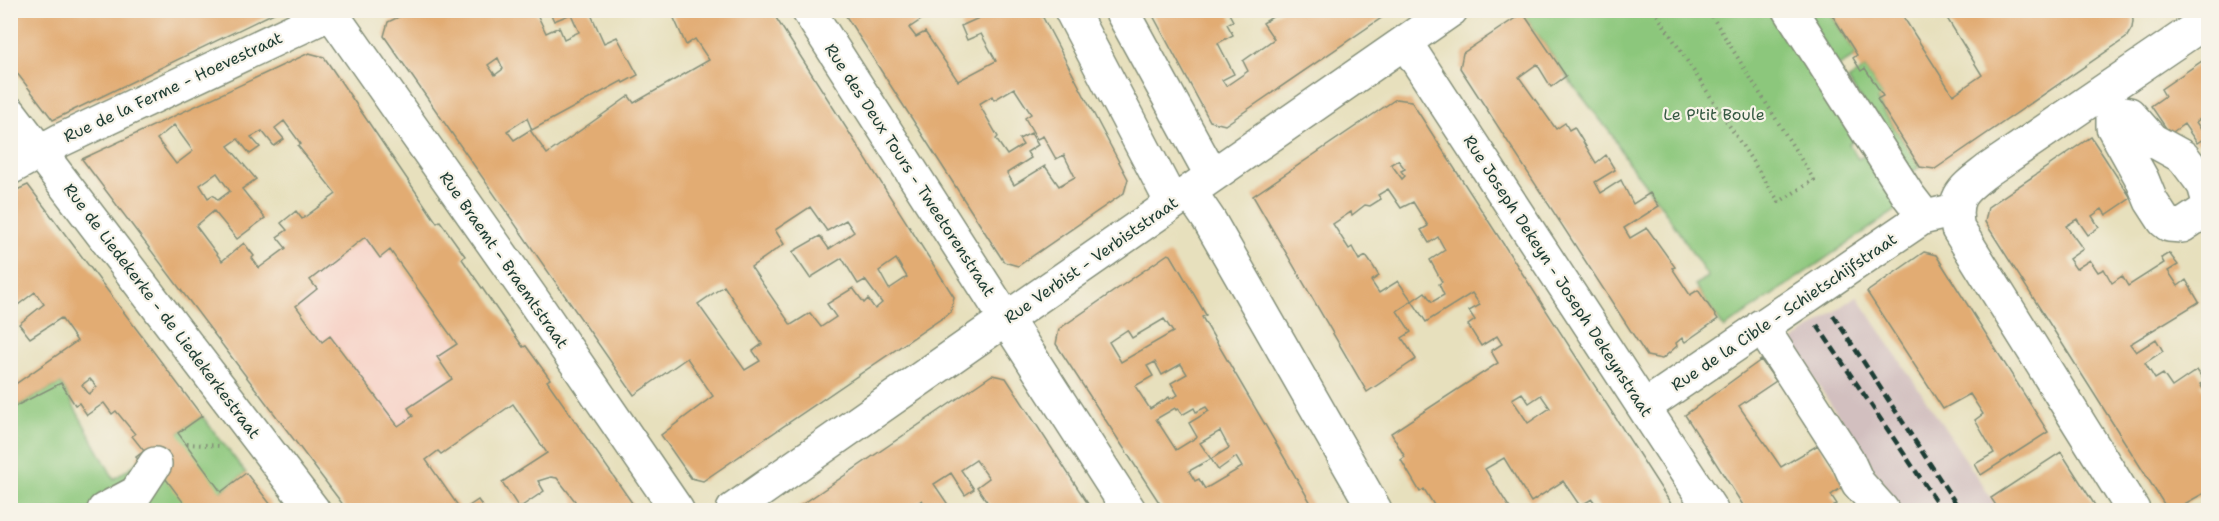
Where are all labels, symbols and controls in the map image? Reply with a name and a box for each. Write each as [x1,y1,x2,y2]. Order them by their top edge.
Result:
street label: Rue de la Ferme - Hoevestraat [60,27,286,147]
street label: Rue des Deux Tours - Tweetorenstraat [820,39,1000,301]
park label: Le P'tit Boule [1663,104,1765,125]
street label: Rue Joseph Dekeyn - Joseph Dekeynstraat [1459,131,1657,421]
street label: Rue Braemt - Braemtstraat [435,167,573,353]
street label: Rue de Liedekerke - de Liedekerkestraat [59,179,265,443]
street label: Rue Verbist - Verbiststraat [1000,192,1182,328]
street label: Rue de la Cible - Schietschijfstraat [1667,228,1901,396]

